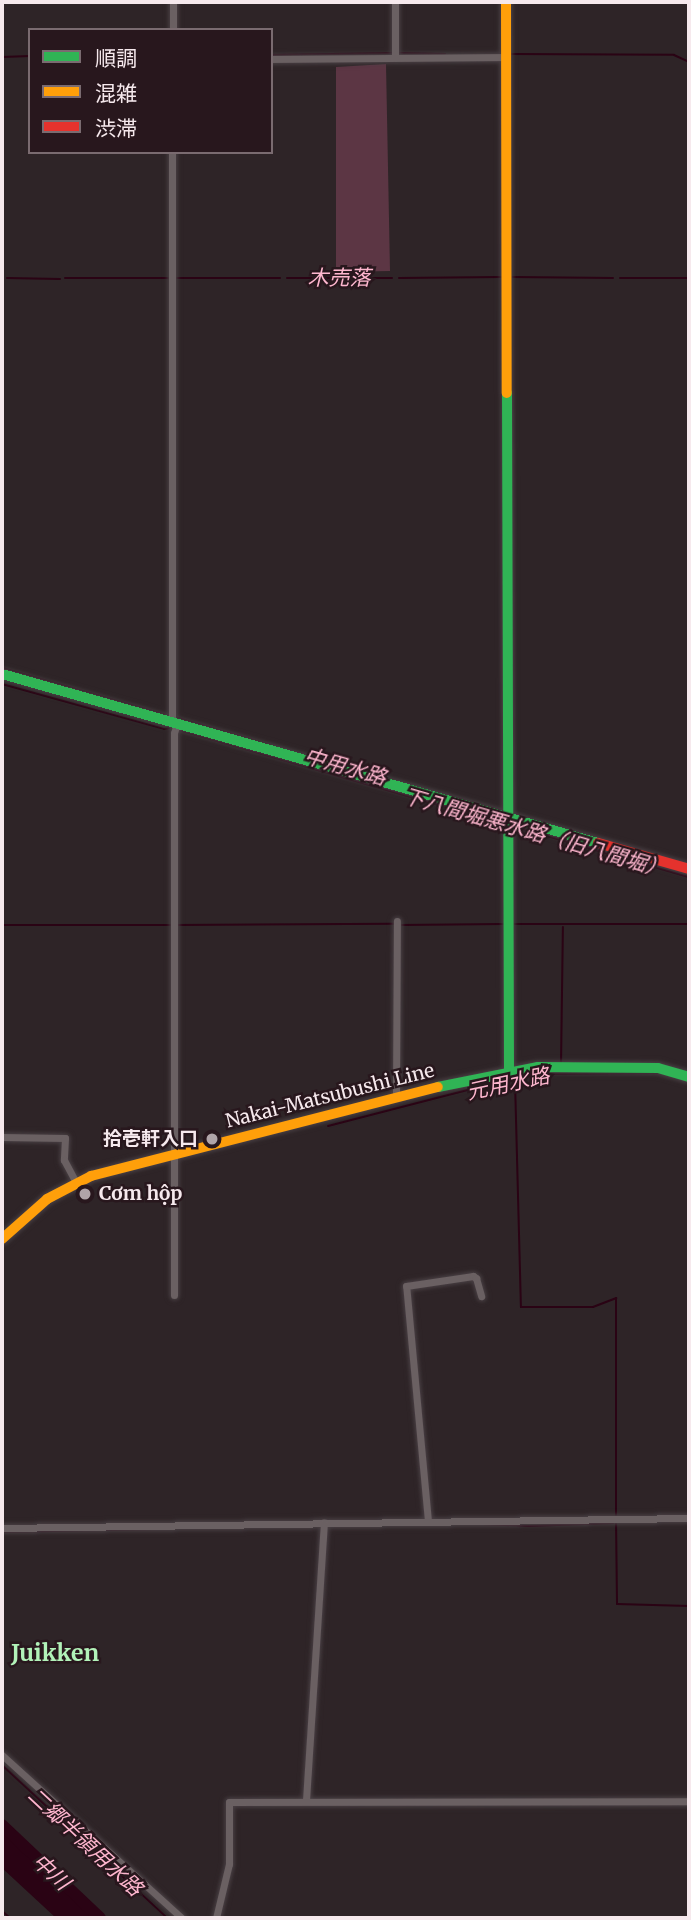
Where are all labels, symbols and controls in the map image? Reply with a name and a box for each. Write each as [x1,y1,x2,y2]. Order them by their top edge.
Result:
legend [28,28,273,154]
text: 順調 [95,45,137,72]
text: 混雑 [95,80,137,107]
text: 渋滞 [95,115,137,142]
water label: 木売落 [308,265,370,291]
water label: 中用水路 [301,743,389,791]
water label: 下八間堀悪水路（旧八間堀） [400,783,670,883]
street label: Nakai-Matsubushi Line [223,1059,437,1133]
water label: 元用水路 [464,1063,552,1105]
place label: 拾壱軒入口 [103,1128,198,1150]
marker: 拾壱軒入口 [204,1131,220,1147]
place label: Cơm hộp [99,1183,182,1205]
marker: Cơm hộp [77,1186,93,1202]
district label: Juikken [11,1639,99,1667]
water label: 二郷半領用水路 [23,1783,147,1901]
water label: 中川 [27,1848,75,1896]

